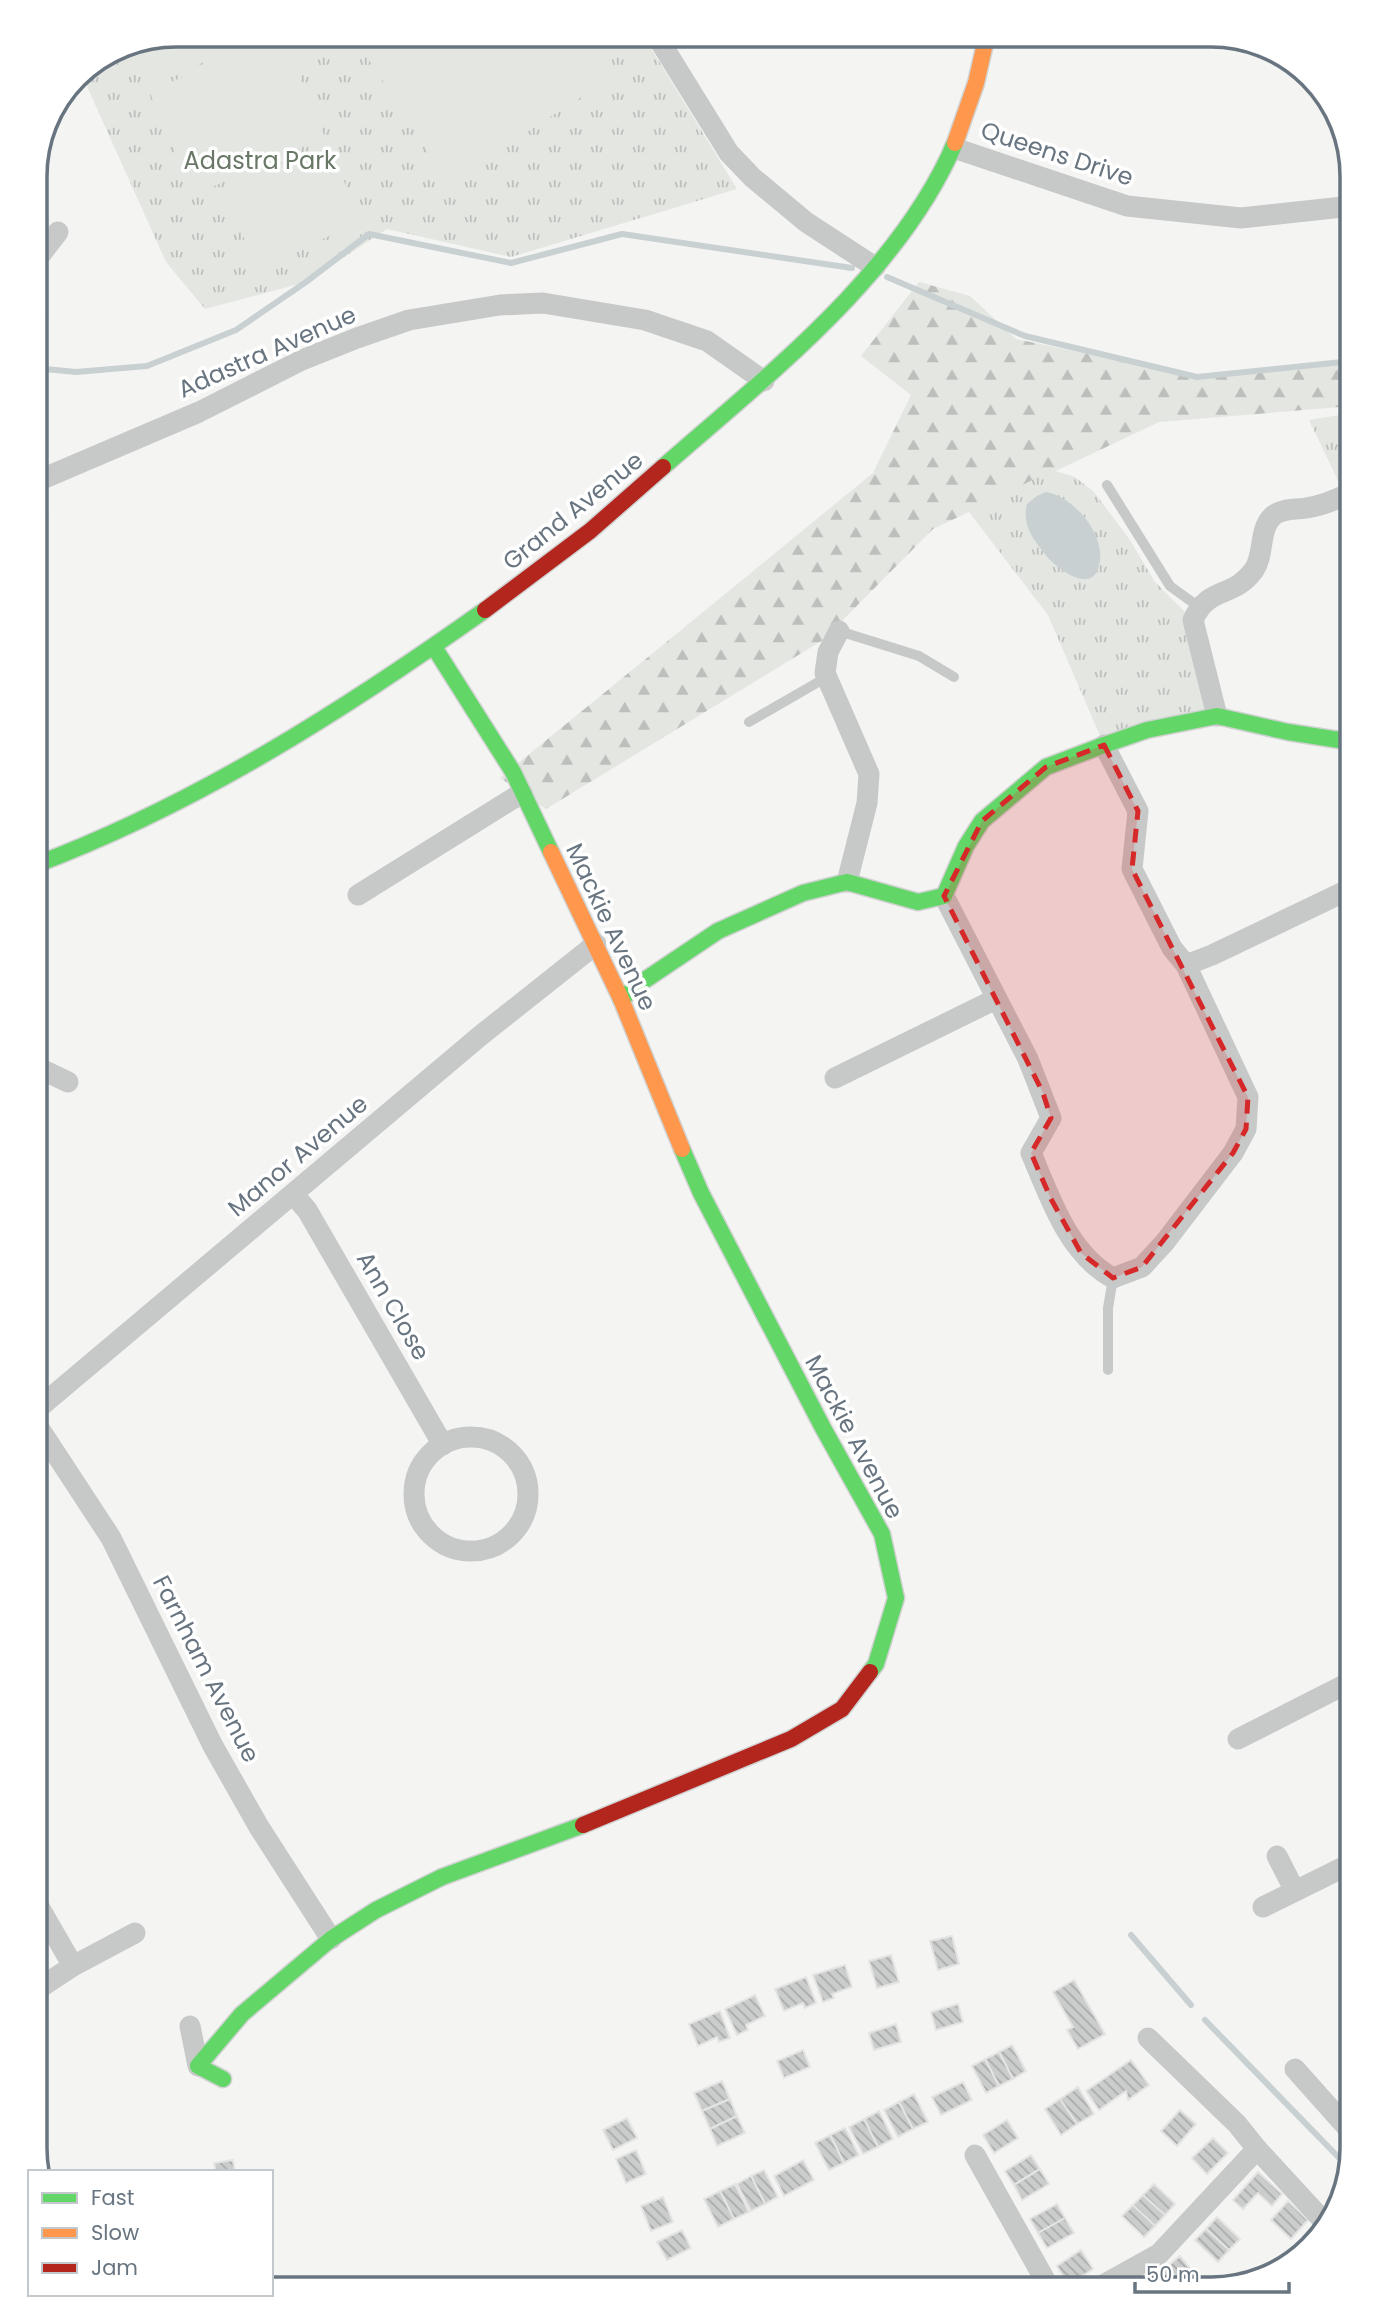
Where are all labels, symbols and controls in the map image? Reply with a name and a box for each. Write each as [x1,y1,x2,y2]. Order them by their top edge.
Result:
street label: Queens Drive [977,113,1138,194]
park label: Adastra Park [184,144,337,177]
street label: Adastra Avenue [173,298,361,406]
street label: Grand Avenue [495,444,650,578]
street label: Mackie Avenue [558,838,665,1016]
street label: Manor Avenue [221,1087,375,1224]
street label: Ann Close [349,1245,438,1366]
street label: Mackie Avenue [797,1349,912,1524]
street label: Farnham Avenue [145,1570,268,1768]
legend [28,2170,273,2296]
text: Fast [91,2183,134,2212]
text: Slow [91,2218,139,2247]
scale bar [1135,2250,1289,2294]
text: Jam [91,2253,138,2282]
text: 50 m [1146,2260,1200,2289]

